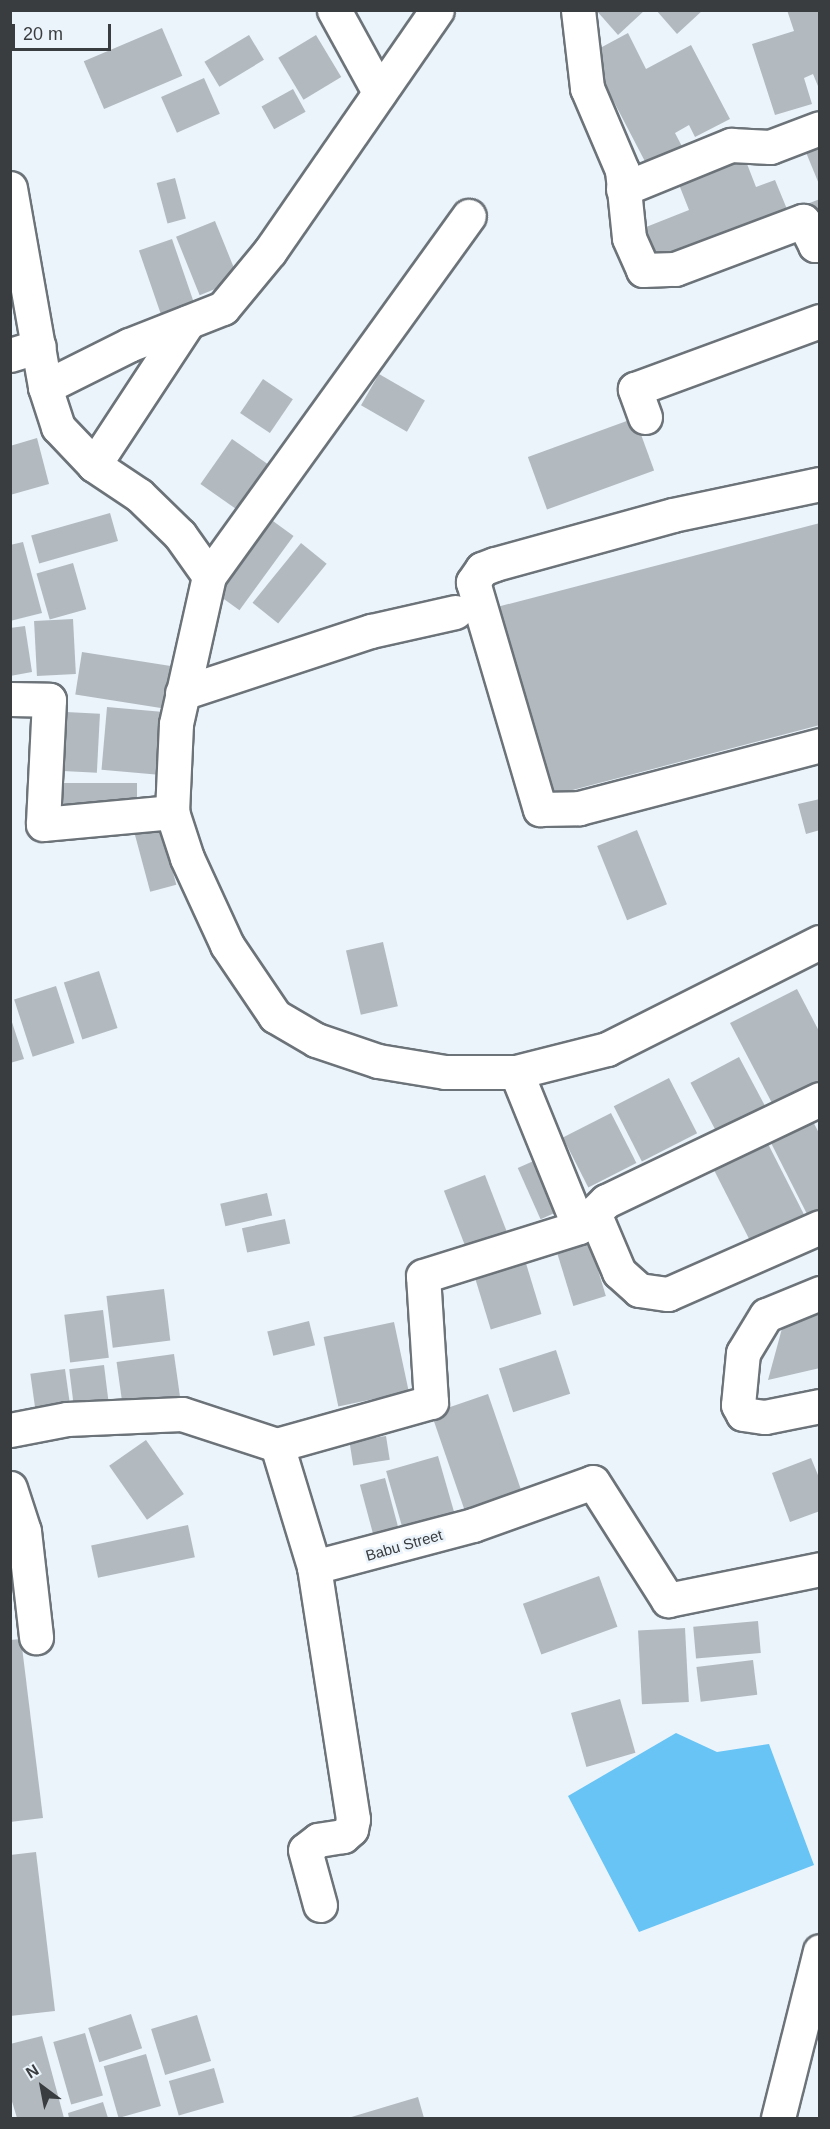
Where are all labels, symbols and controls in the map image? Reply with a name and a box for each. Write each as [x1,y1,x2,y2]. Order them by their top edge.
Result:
scale bar [15,12,114,50]
text: 20 m [23,24,63,44]
street label: Babu Street [363,1525,445,1565]
north arrow [12,2057,72,2117]
text: N [23,2061,42,2082]

